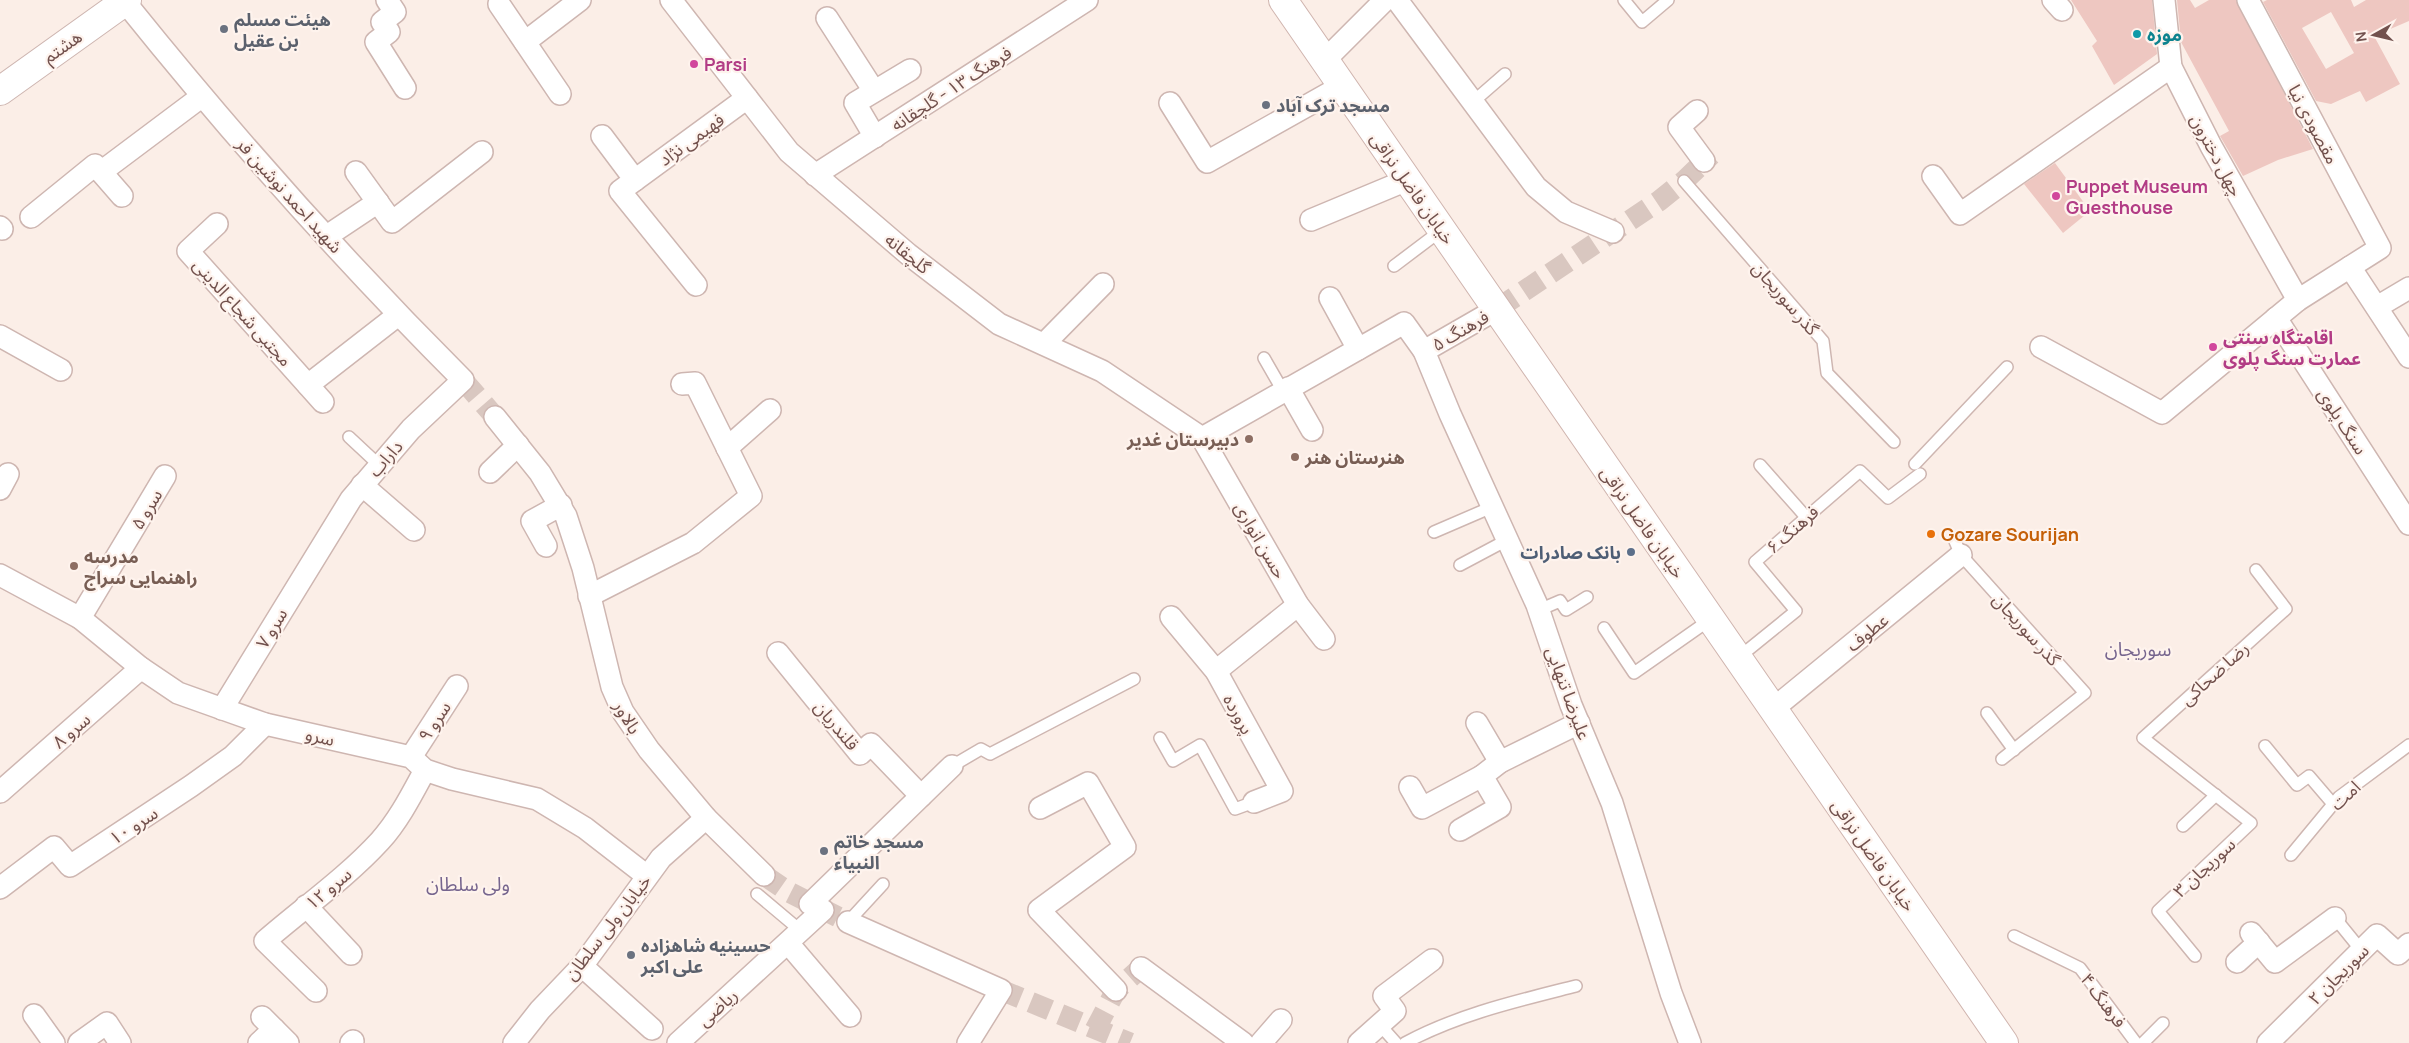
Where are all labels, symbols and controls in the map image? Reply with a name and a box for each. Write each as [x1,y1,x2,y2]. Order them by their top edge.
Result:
place label: هیئت مسلم بن عقیل [234,7,331,52]
north arrow [2349,10,2399,60]
place label: موزه [2147,22,2182,46]
marker: هیئت مسلم بن عقیل [218,23,230,35]
street label: هشتم [38,24,87,70]
marker: موزه [2131,28,2143,40]
text: N [2351,31,2371,43]
street label: فرهنگ ۱۳ - گلچقانه [886,40,1016,136]
place label: Parsi [704,52,747,76]
marker: Parsi [688,58,700,70]
street label: مقصودی نیا [2283,80,2345,168]
place label: مسجد ترک آباد [1276,93,1390,117]
marker: مسجد ترک آباد [1260,99,1272,111]
street label: فهیمی نژاد [653,107,729,171]
street label: چهل دخترون [2185,110,2249,200]
street label: خیابان فاضل نراقی [1365,127,1461,249]
street label: شهید احمد نوشین فر [231,131,348,258]
place label: Puppet Museum Guesthouse [2066,174,2208,219]
marker: Puppet Museum Guesthouse [2050,190,2062,202]
street label: گلچقانه [880,227,936,279]
street label: مجتبی شجاع الدینی [186,253,298,373]
street label: گذر سوریجان [1747,256,1825,340]
street label: فرهنگ ۵ [1427,304,1493,356]
place label: اقامتگاه سنتی عمارت سنگ پلوی [2223,325,2361,371]
marker: اقامتگاه سنتی عمارت سنگ پلوی [2207,341,2219,353]
street label: سنگ پلوی [2313,383,2373,459]
place label: دبیرستان غدیر [1126,427,1239,451]
marker: دبیرستان غدیر [1243,433,1255,445]
street label: داراب [362,435,408,481]
place label: هنرستان هنر [1304,445,1405,469]
marker: هنرستان هنر [1289,451,1301,463]
street label: خیابان فاضل نراقی [1595,461,1691,583]
street label: سرو ۵ [125,484,167,534]
street label: حسن انواری [1229,497,1293,583]
street label: فرهنگ ۶ [1761,499,1823,559]
place label: Gozare Sourijan [1941,522,2079,546]
marker: Gozare Sourijan [1925,528,1937,540]
place label: بانک صادرات [1520,540,1621,564]
place label: مدرسه راهنمایی سراج [84,544,198,591]
marker: بانک صادرات [1625,546,1637,558]
marker: مدرسه راهنمایی سراج [68,560,80,572]
street label: گذر سوریجان [1988,587,2067,671]
street label: سرو ۷ [250,603,292,653]
street label: عطوف [1841,608,1893,656]
district label: سوریجان [2105,636,2171,662]
street label: رضا ضحاکی [2174,636,2254,710]
street label: علیرضا تنهایی [1541,643,1597,743]
street label: پرورده [1218,690,1260,738]
street label: بالاور [608,695,647,738]
street label: قلندریان [809,695,865,755]
street label: سرو ۹ [412,696,456,746]
street label: سرو ۸ [47,707,95,753]
street label: سرو [303,721,337,751]
street label: امت [2325,775,2365,815]
street label: خیابان فاضل نراقی [1826,794,1922,916]
street label: سرو ۱۰ [104,800,162,850]
place label: مسجد خاتم النبیاء [834,829,924,874]
street label: سوریجان ۳ [2168,832,2240,902]
marker: مسجد خاتم النبیاء [818,845,830,857]
street label: سرو ۱۲ [300,862,356,914]
street label: خیابان ولی سلطان [558,869,656,985]
district label: ولی سلطان [426,871,510,897]
place label: حسینیه شاهزاده علی اکبر [640,933,771,978]
street label: سوریجان ۲ [2302,938,2374,1010]
marker: حسینیه شاهزاده علی اکبر [625,949,637,961]
street label: فرهنگ ۴ [2076,968,2132,1032]
street label: ریاضی [692,983,742,1031]

